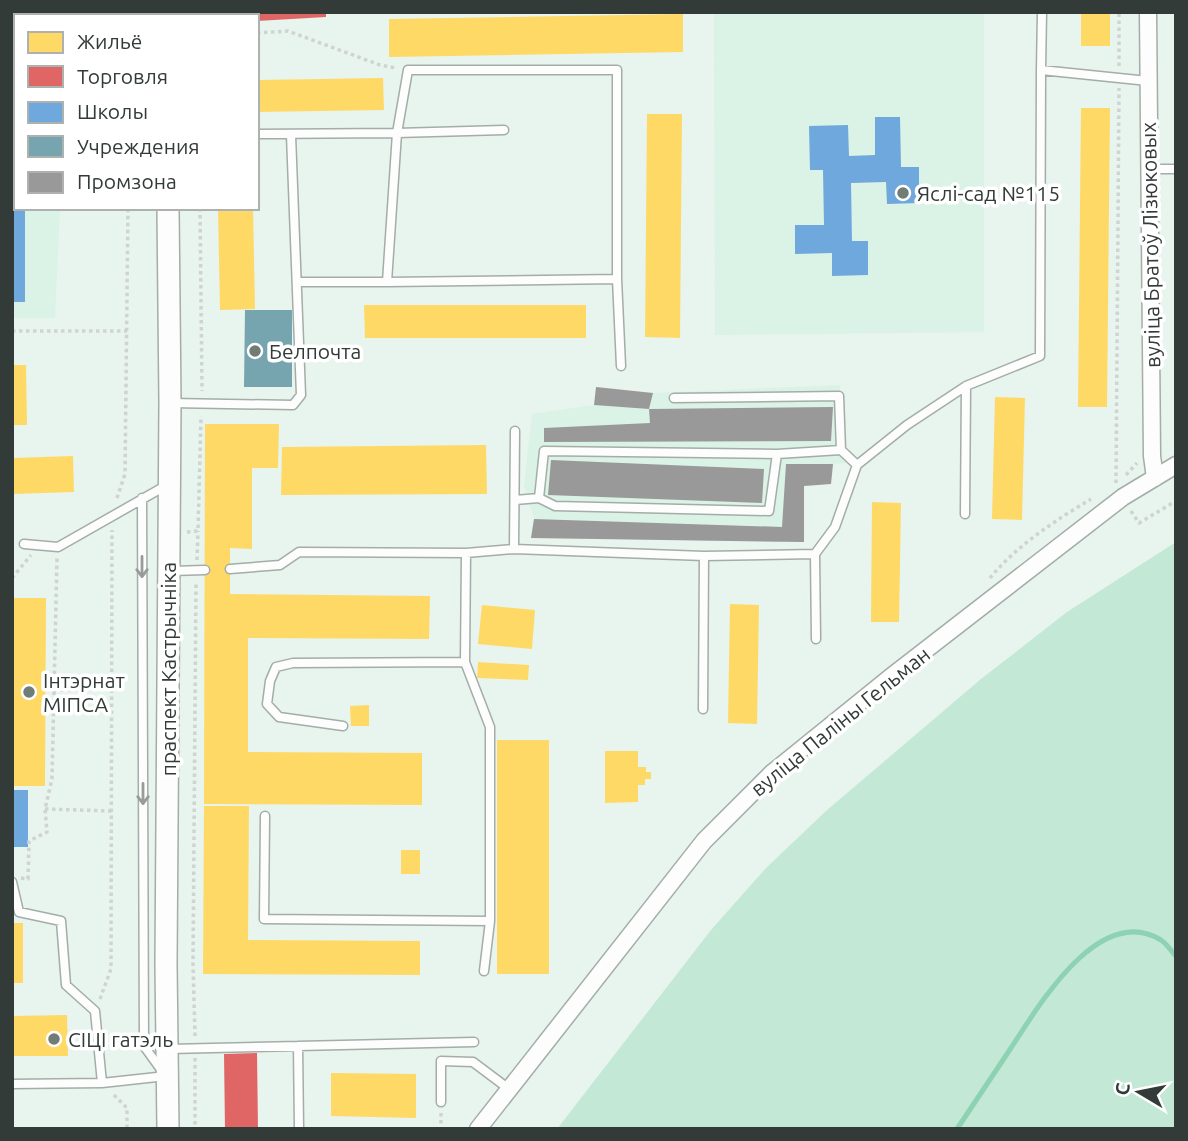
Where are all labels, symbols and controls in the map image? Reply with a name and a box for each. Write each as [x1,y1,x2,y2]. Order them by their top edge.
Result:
legend [14,14,259,210]
text: Жильё [77,29,142,53]
text: Торговля [77,64,168,88]
text: Школы [77,99,148,123]
street label: вуліца Братоў Лізюковых [1136,121,1164,368]
text: Учреждения [77,134,200,158]
text: Промзона [77,169,177,193]
place label: Яслі-сад №115 [917,181,1060,205]
marker: Яслі-сад №115 [895,185,911,201]
place label: Белпочта [269,339,361,363]
marker: Белпочта [247,343,263,359]
one-way arrow [135,555,149,578]
street label: праспект Кастрычніка [156,562,180,776]
street label: вуліца Паліны Гельман [746,641,934,801]
place label: Інтэрнат МІПСА [43,668,125,716]
marker: Інтэрнат МІПСА [21,684,37,700]
one-way arrow [136,782,150,805]
place label: СІЦІ гатэль [68,1027,173,1051]
marker: СІЦІ гатэль [46,1031,62,1047]
north arrow [1104,1057,1174,1127]
text: С [1110,1081,1134,1097]

